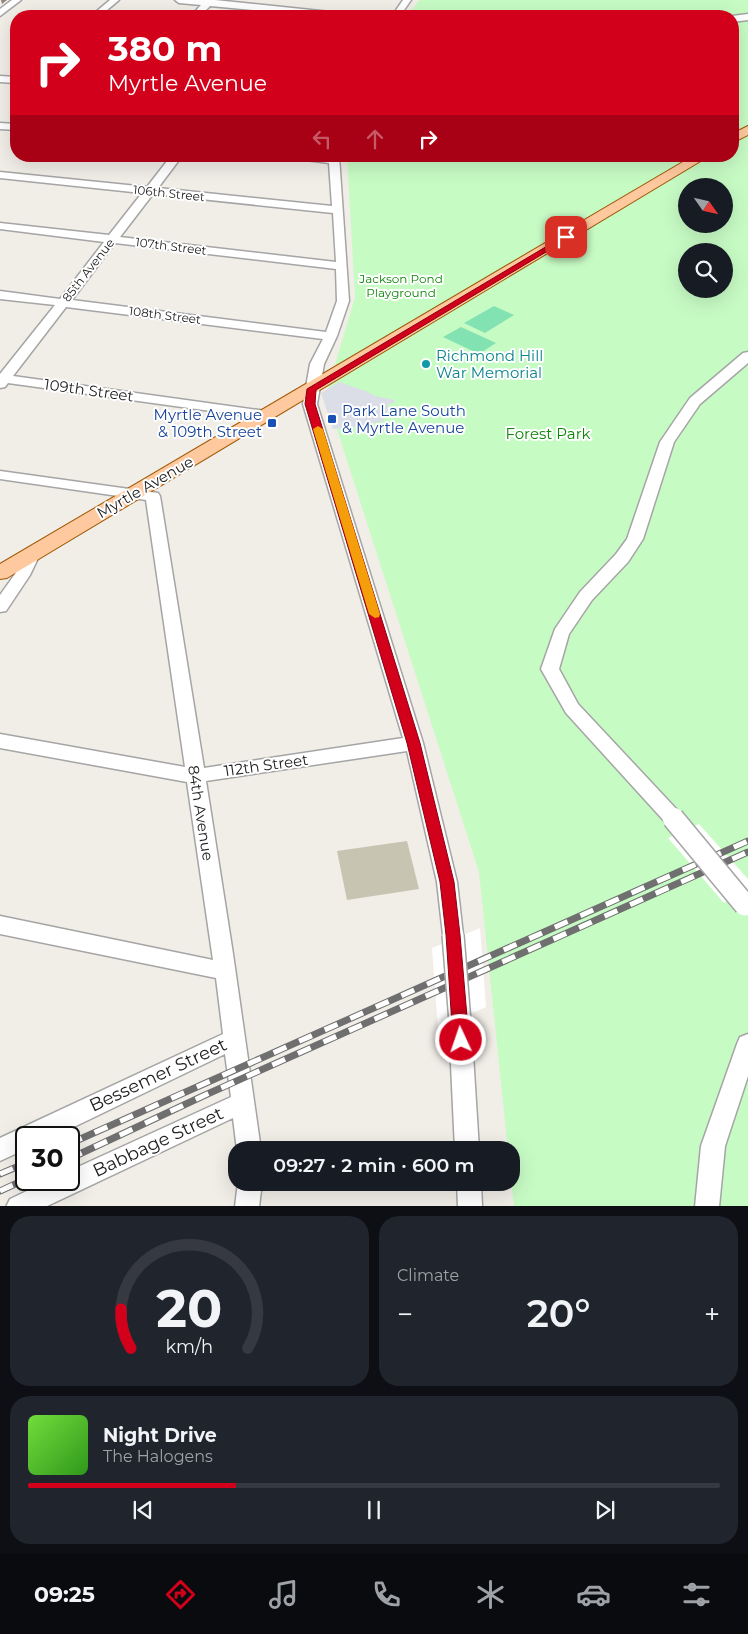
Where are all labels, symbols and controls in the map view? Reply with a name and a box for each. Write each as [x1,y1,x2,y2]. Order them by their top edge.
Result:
text: 380 m [108,27,222,70]
icon: right [25,30,90,95]
text: Myrtle Avenue [108,70,267,97]
icon: left [308,125,336,153]
icon: ahead [361,125,389,153]
icon: right [414,125,442,153]
north arrow [678,178,732,232]
map controls [678,178,733,298]
street label: 106th Street [132,182,206,204]
pin [545,216,587,258]
icon: arrive [552,223,580,251]
street label: 107th Street [135,234,208,258]
street label: 85th Avenue [59,235,117,305]
button: search [678,243,733,298]
park label: Jackson Pond Playground [358,271,443,300]
street label: 108th Street [128,303,202,327]
place label: Richmond Hill War Memorial [436,346,543,382]
marker: Richmond Hill War Memorial [420,358,432,370]
street label: 109th Street [43,374,135,406]
place label: Park Lane South & Myrtle Avenue [342,401,466,437]
place label: Myrtle Avenue & 109th Street [154,405,262,441]
marker: Park Lane South & Myrtle Avenue [326,413,338,425]
marker: Myrtle Avenue & 109th Street [266,417,278,429]
park label: Forest Park [505,424,591,443]
street label: Myrtle Avenue [93,452,197,522]
street label: 112th Street [223,750,309,780]
street label: 84th Avenue [184,764,218,862]
position arrow [434,1013,486,1065]
street label: Bessemer Street [86,1033,230,1117]
street label: Babbage Street [89,1102,227,1182]
speed limit sign: 30 [15,1126,80,1191]
text: 09:27 · 2 min · 600 m [273,1154,475,1177]
text: Climate [397,1266,459,1285]
text: 20 [157,1277,223,1340]
text: 20° [527,1290,590,1337]
text: − [397,1297,413,1331]
text: + [704,1297,720,1331]
text: km/h [166,1336,213,1357]
text: Night Drive [103,1424,217,1447]
text: The Halogens [103,1447,213,1466]
icon: previous [129,1496,157,1524]
icon: pause [360,1496,388,1524]
icon: next [591,1496,619,1524]
icon: directions [163,1577,198,1612]
icon: music [266,1577,301,1612]
icon: phone [369,1577,404,1612]
icon: climate [473,1577,508,1612]
icon: car [576,1577,611,1612]
icon: filters [679,1577,714,1612]
text: 09:25 [34,1581,95,1608]

